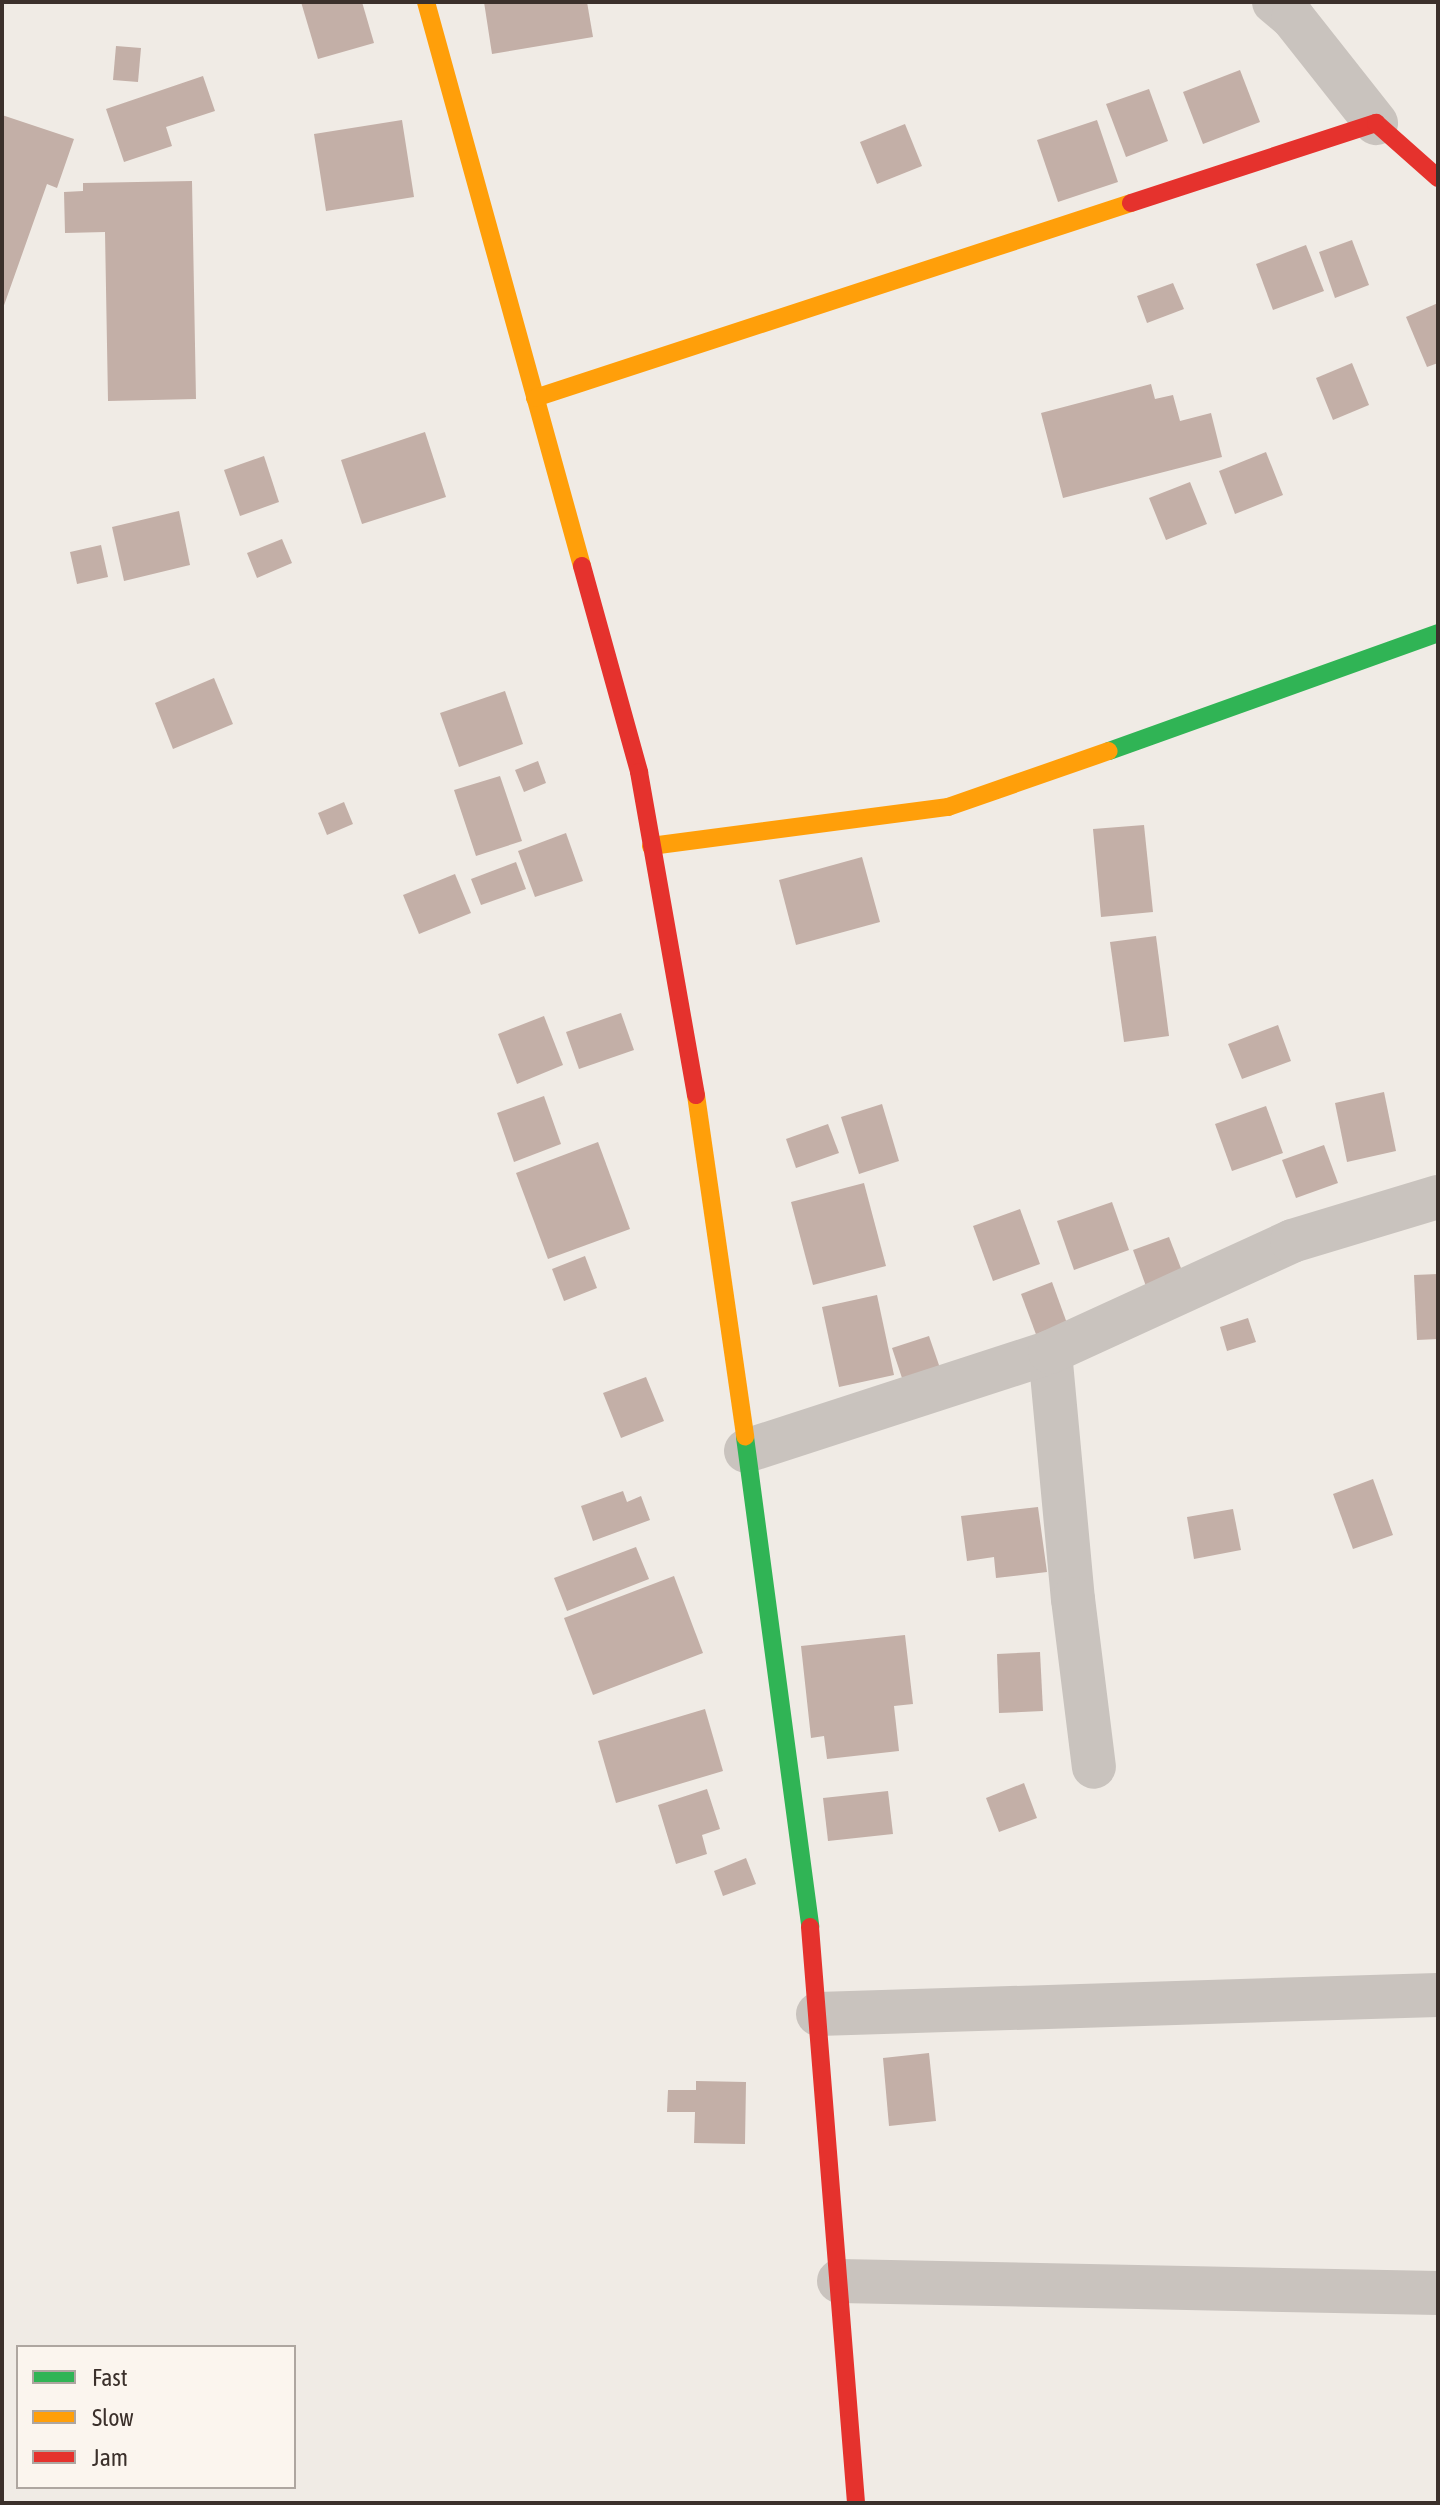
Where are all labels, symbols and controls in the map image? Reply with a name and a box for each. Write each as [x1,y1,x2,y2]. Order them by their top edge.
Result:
legend [16,2345,296,2489]
text: Fast [92,2364,128,2391]
text: Slow [92,2404,134,2431]
text: Jam [92,2444,128,2471]

